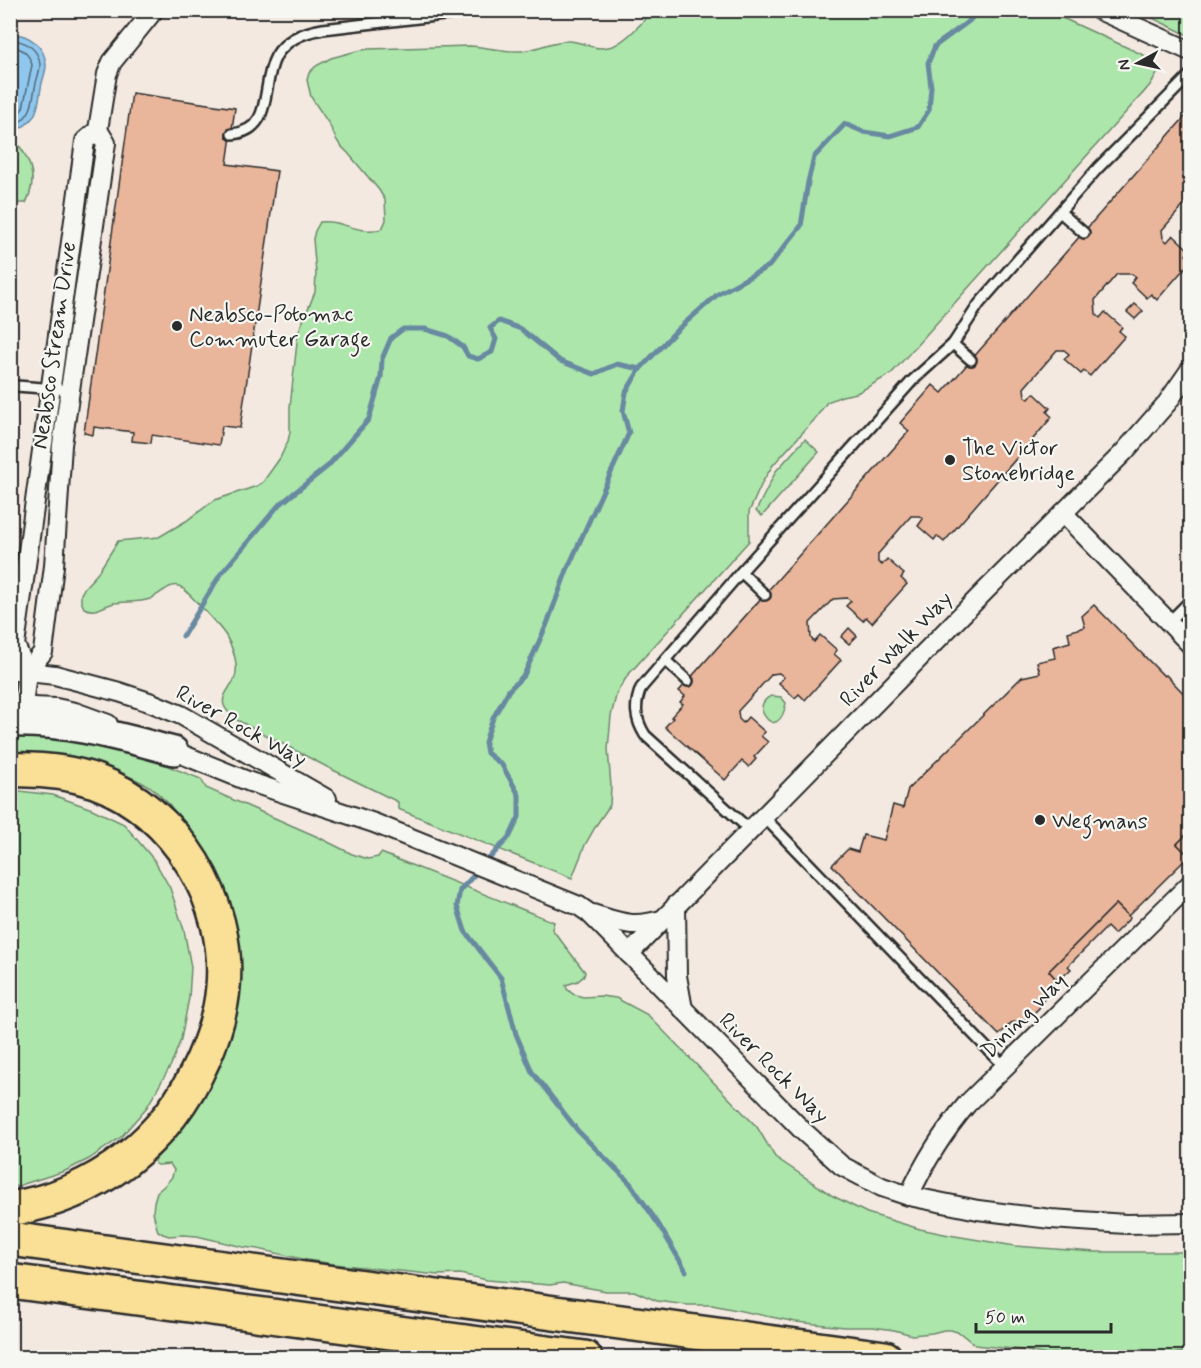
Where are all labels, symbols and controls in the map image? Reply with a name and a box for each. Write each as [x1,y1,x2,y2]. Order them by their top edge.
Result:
north arrow [1108,33,1168,93]
text: N [1113,58,1136,72]
street label: Neabsco Stream Drive [27,240,83,451]
place label: Neabsco-Potomac Commuter Garage [189,301,371,357]
marker: Neabsco-Potomac Commuter Garage [170,319,184,333]
place label: The Victor Stonebridge [962,435,1075,489]
marker: The Victor Stonebridge [943,453,957,467]
street label: River Walk Way [834,585,959,713]
street label: River Rock Way [171,679,311,774]
place label: Wegmans [1052,808,1148,839]
marker: Wegmans [1033,813,1047,827]
street label: Dining Way [976,968,1074,1066]
street label: River Rock Way [712,1007,835,1130]
scale bar [976,1296,1111,1334]
text: 50 m [985,1306,1025,1330]

